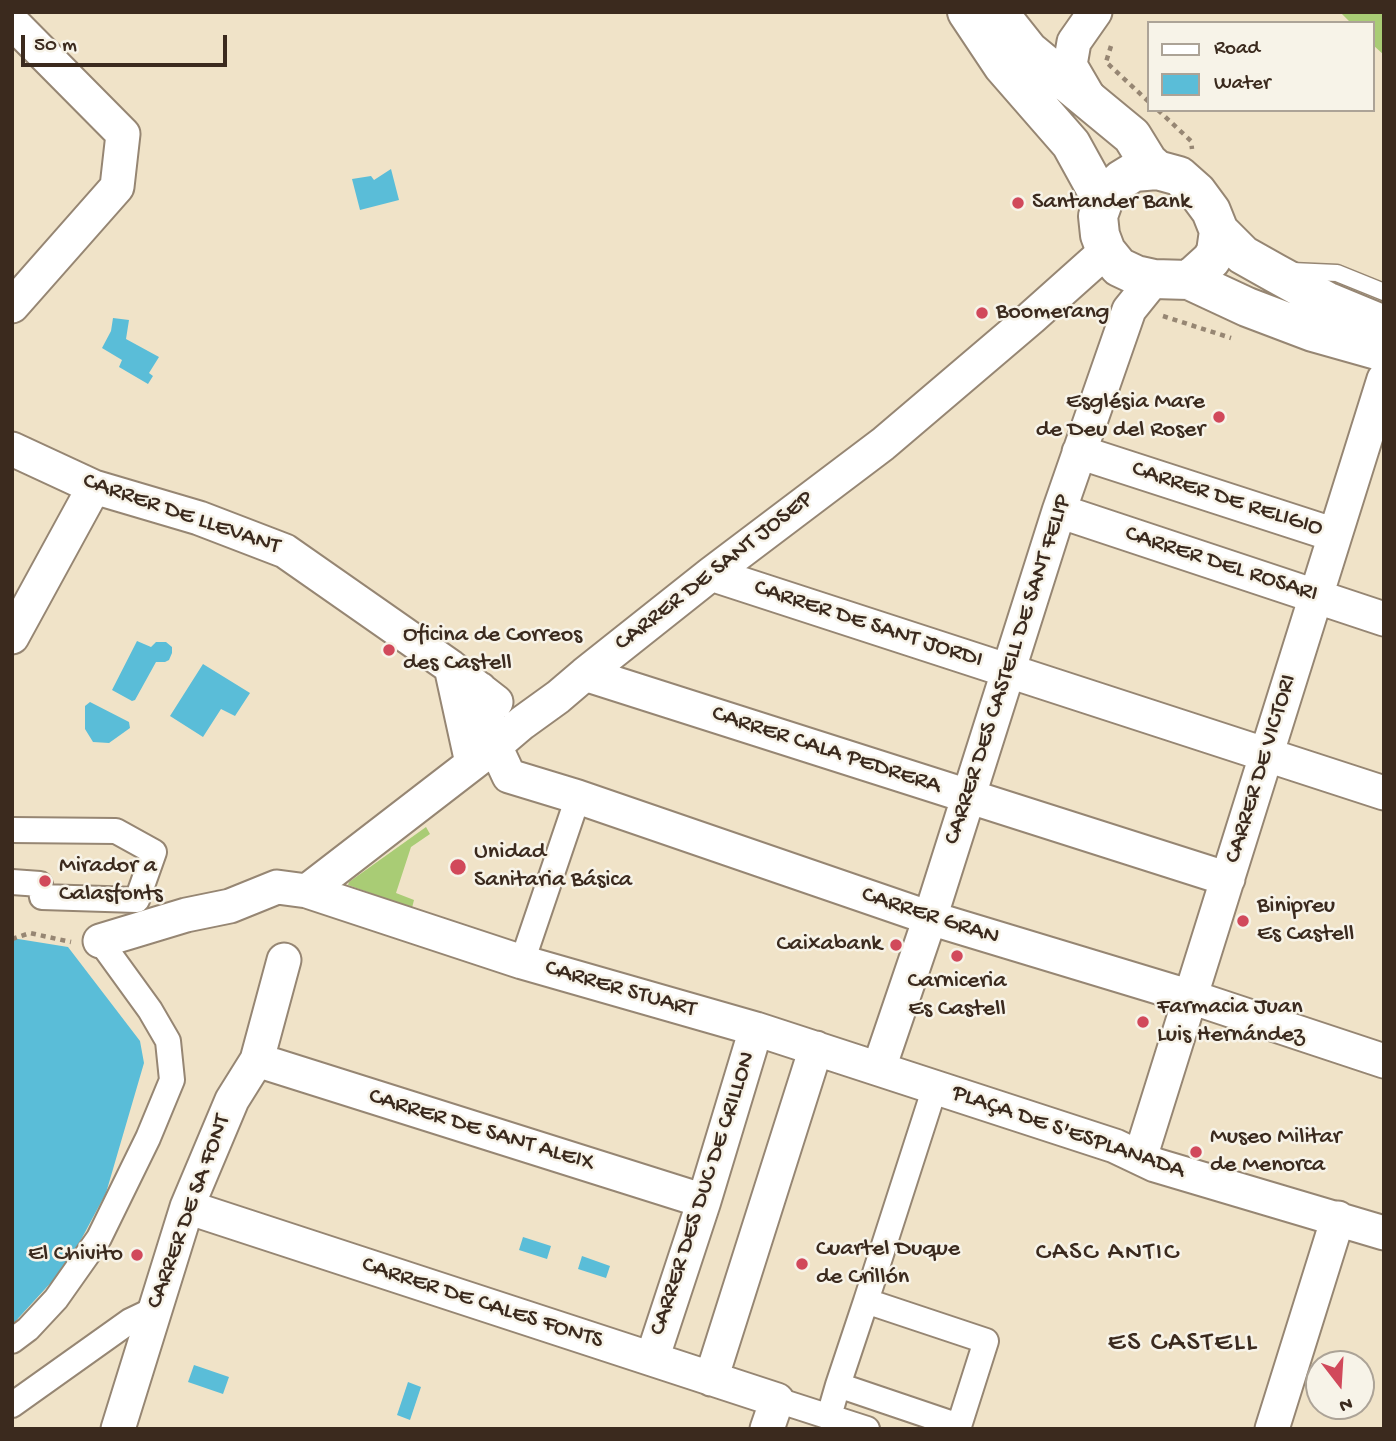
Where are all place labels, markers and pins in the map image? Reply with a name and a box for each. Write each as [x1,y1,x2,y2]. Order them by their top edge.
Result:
place label: Santander Bank [1032,189,1191,217]
marker: Santander Bank [1010,195,1026,211]
place label: Boomerang [996,299,1109,327]
marker: Boomerang [974,305,990,321]
place label: Església Mare de Deu del Roser [1036,389,1205,445]
marker: Església Mare de Deu del Roser [1211,409,1227,425]
place label: Oficina de Correos des Castell [403,622,582,678]
marker: Oficina de Correos des Castell [381,642,397,658]
place label: Unidad Sanitaria Básica [474,839,632,895]
place label: Mirador a Calasfonts [59,853,163,909]
marker: Unidad Sanitaria Básica [448,857,468,877]
marker: Mirador a Calasfonts [37,873,53,889]
place label: Binipreu Es Castell [1257,893,1354,949]
marker: Binipreu Es Castell [1235,913,1251,929]
place label: Caixabank [776,931,882,959]
marker: Caixabank [888,937,904,953]
marker: Carniceria Es Castell [949,948,965,964]
place label: Carniceria Es Castell [908,968,1007,1024]
place label: Farmacia Juan Luis Hernández [1157,994,1305,1050]
marker: Farmacia Juan Luis Hernández [1135,1014,1151,1030]
place label: Museo Militar de Menorca [1210,1124,1341,1180]
marker: Museo Militar de Menorca [1188,1144,1204,1160]
place label: Cuartel Duque de Crillón [816,1236,960,1292]
place label: El Chivito [28,1241,123,1269]
marker: El Chivito [129,1247,145,1263]
marker: Cuartel Duque de Crillón [794,1256,810,1272]

